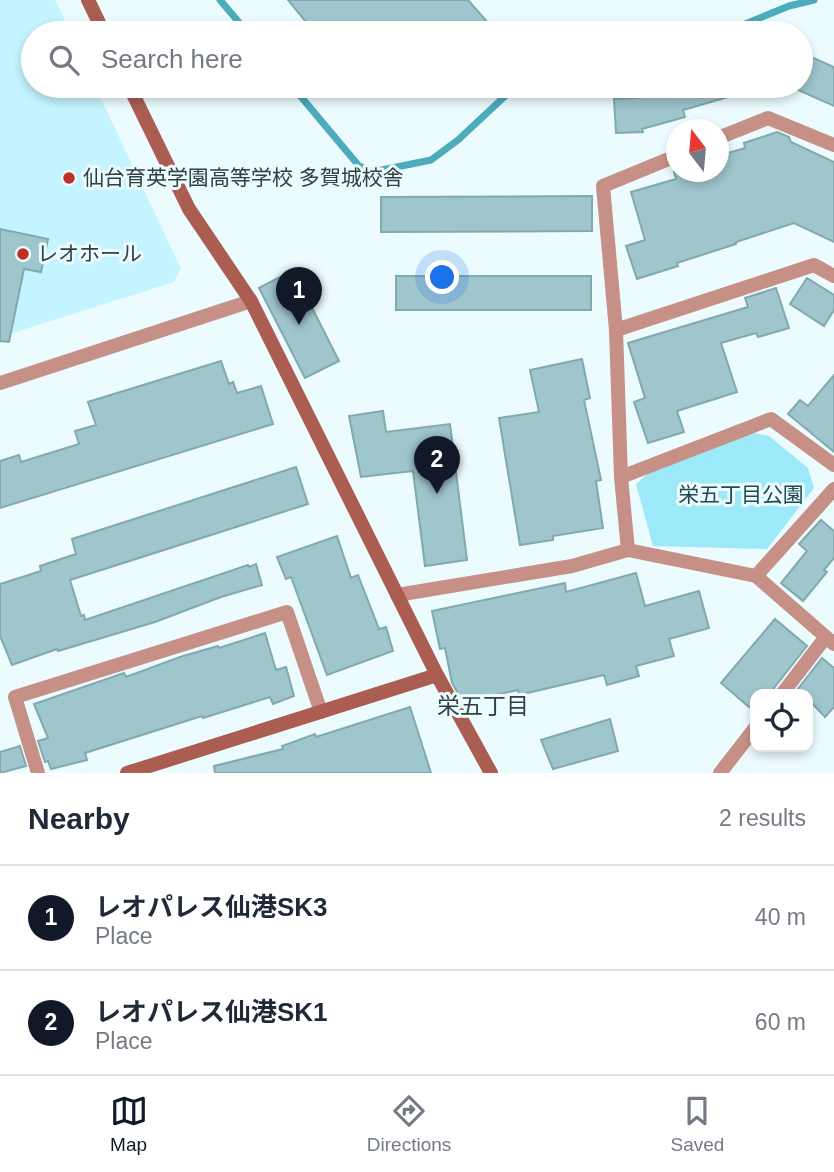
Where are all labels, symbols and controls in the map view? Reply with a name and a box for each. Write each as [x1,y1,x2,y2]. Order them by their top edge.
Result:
search box [21,21,813,98]
icon: search [45,41,83,79]
text: Search here [101,44,243,74]
north arrow [666,119,729,182]
place label: 仙台育英学園高等学校 多賀城校舎 [83,166,404,189]
marker: 仙台育英学園高等学校 多賀城校舎 [61,170,77,186]
place label: レオホール [37,242,142,265]
marker: レオホール [15,246,31,262]
your location [425,260,459,294]
pin: 1 [276,267,322,325]
pin: 2 [414,436,460,494]
park label: 栄五丁目公園 [678,483,804,506]
map controls [750,689,813,752]
button: locate [750,689,813,752]
district label: 栄五丁目 [437,693,529,719]
text: Nearby [28,802,130,835]
text: 2 results [719,805,806,831]
text: レオパレス仙港SK3 [95,892,328,922]
text: 1 [45,904,57,930]
text: 40 m [755,904,806,930]
text: Place [95,923,153,949]
text: レオパレス仙港SK1 [95,997,328,1027]
text: 2 [45,1009,57,1035]
text: 60 m [755,1009,806,1035]
text: Place [95,1028,153,1054]
tab: Map [110,1092,148,1156]
tab: Directions [367,1092,451,1156]
tab: Saved [670,1092,724,1156]

